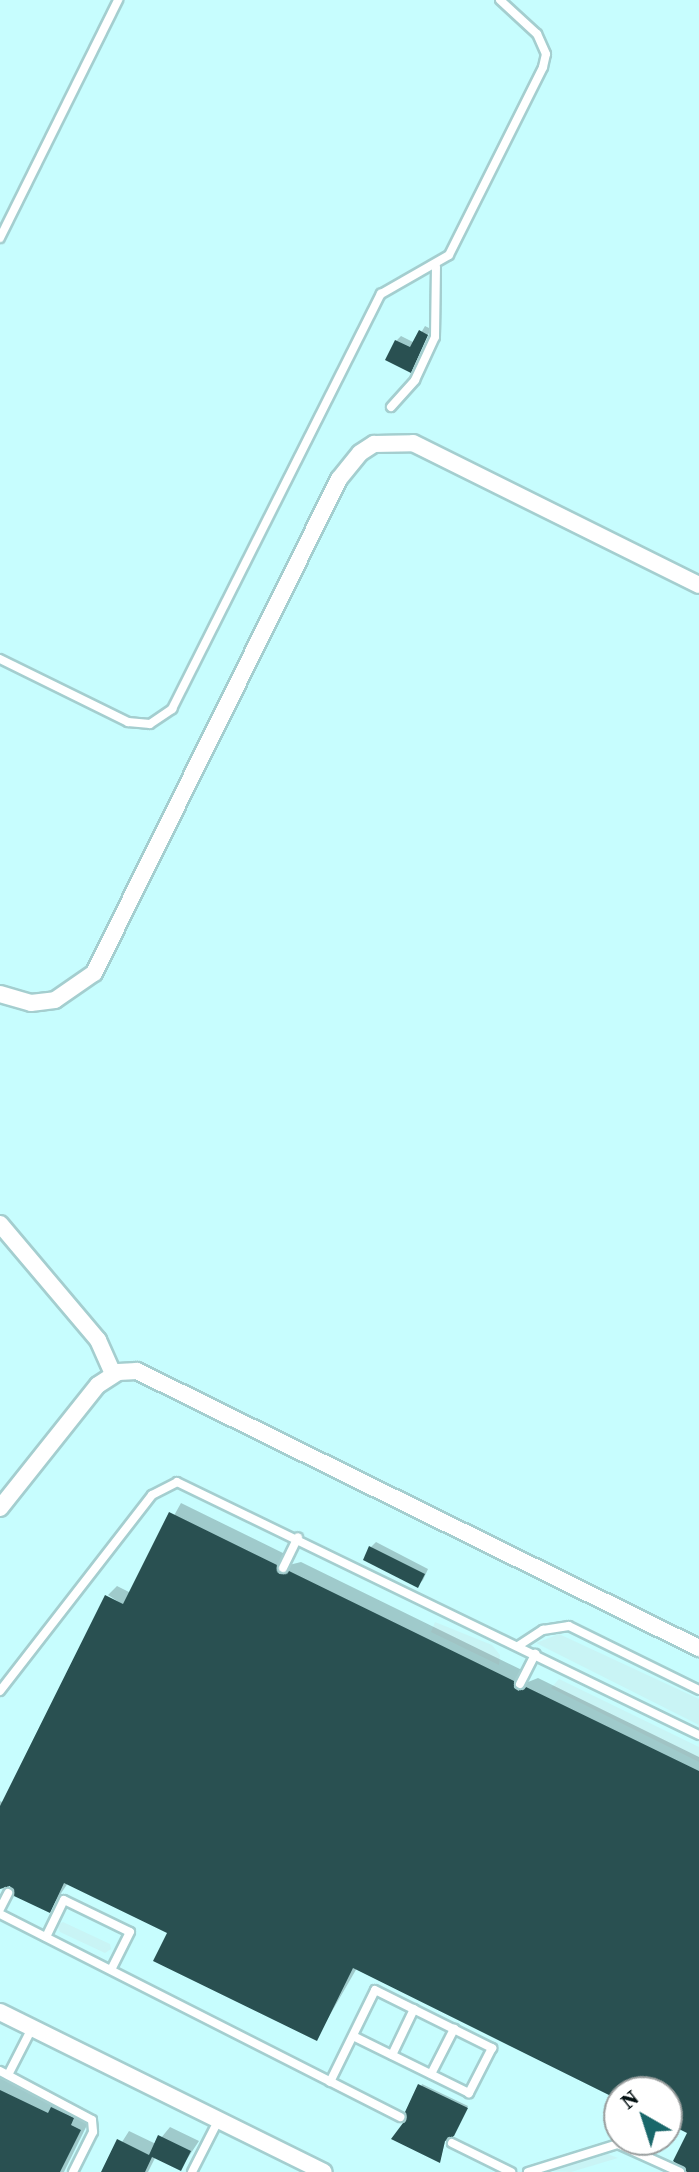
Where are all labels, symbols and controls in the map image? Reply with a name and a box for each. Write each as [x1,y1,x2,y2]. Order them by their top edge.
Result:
north arrow [603,2076,683,2156]
text: N [613,2082,645,2116]

